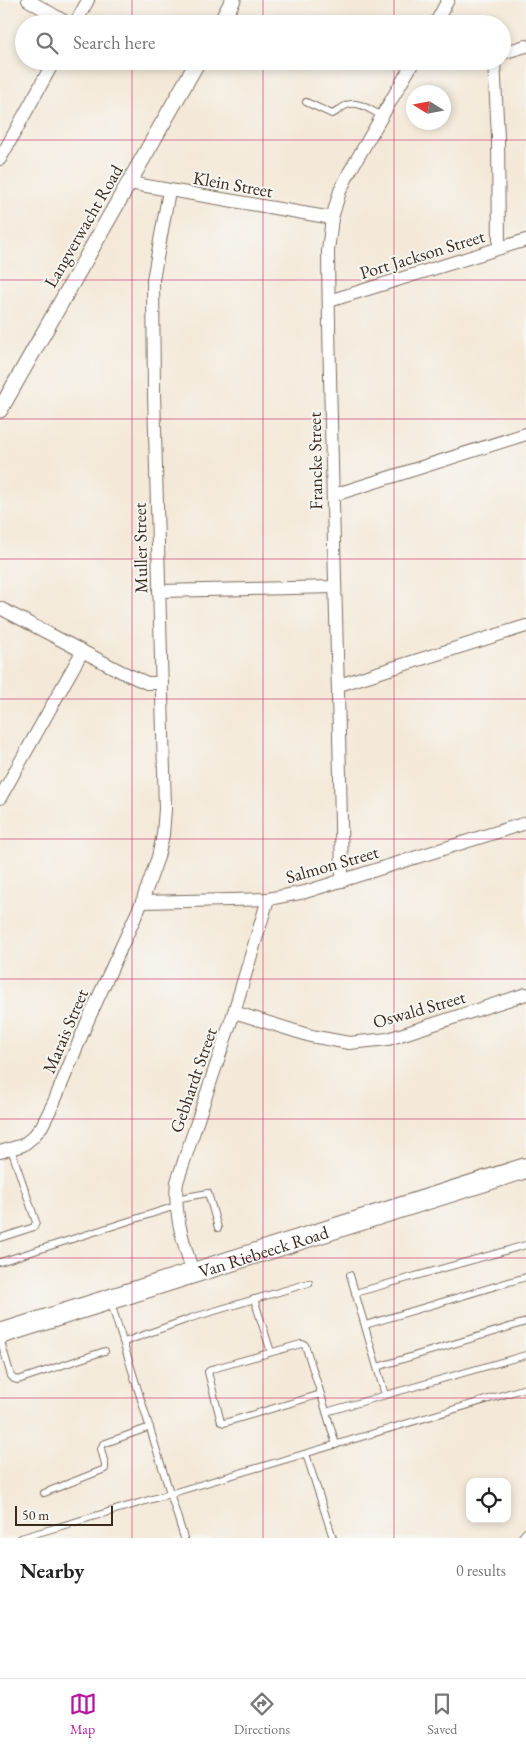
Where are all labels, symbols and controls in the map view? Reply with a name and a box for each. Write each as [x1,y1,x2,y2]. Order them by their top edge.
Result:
search box [15,15,511,70]
icon: search [33,29,61,57]
text: Search here [73,30,155,55]
north arrow [406,85,451,130]
street label: Langverwacht Road [38,160,128,292]
street label: Klein Street [191,166,275,202]
street label: Port Jackson Street [357,224,488,284]
street label: Francke Street [303,412,327,510]
street label: Muller Street [128,502,152,593]
street label: Salmon Street [283,840,381,888]
street label: Marais Street [37,985,93,1077]
street label: Oswald Street [370,985,468,1033]
street label: Gebhardt Street [164,1024,222,1136]
street label: Van Riebeeck Road [195,1219,332,1282]
map controls [466,1478,511,1523]
button: locate [466,1478,511,1523]
scale bar [15,1503,112,1526]
text: 50 m [22,1506,49,1524]
text: Nearby [20,1557,84,1584]
text: 0 results [456,1560,506,1581]
tab: Map [69,1690,97,1738]
tab: Directions [234,1690,290,1738]
tab: Saved [427,1690,457,1738]

